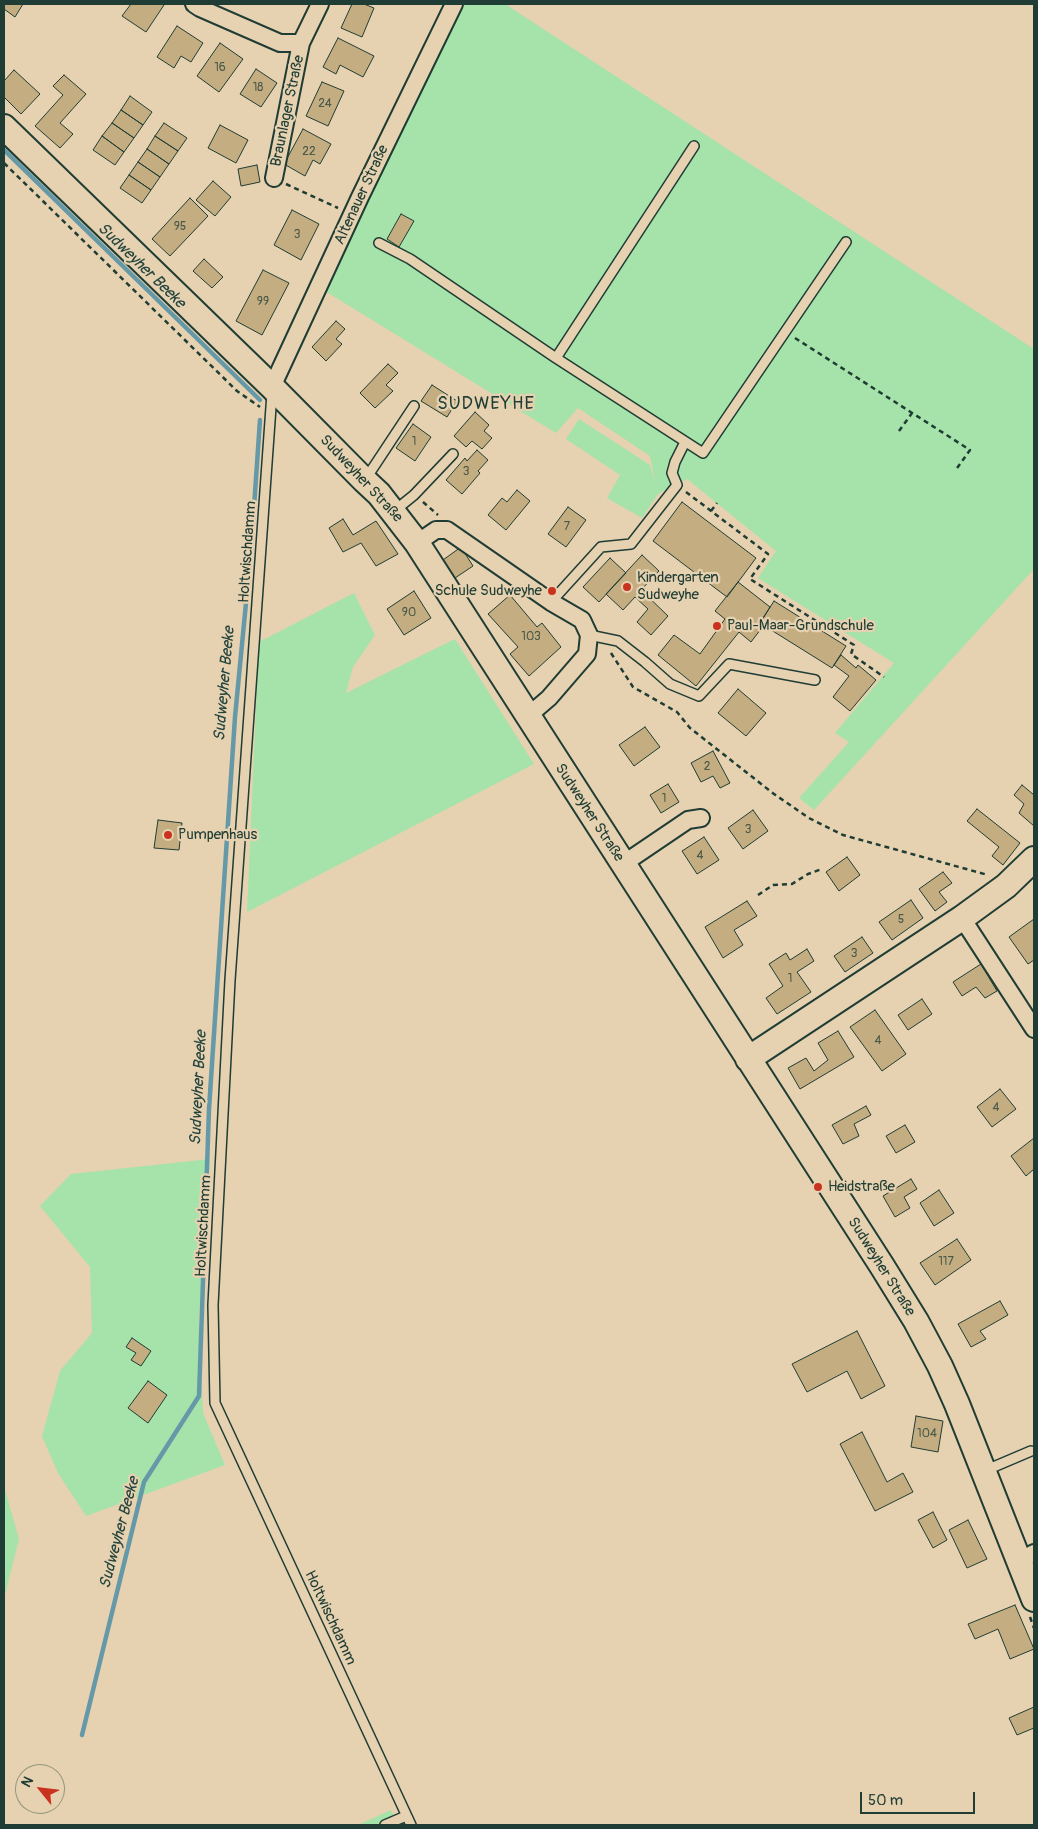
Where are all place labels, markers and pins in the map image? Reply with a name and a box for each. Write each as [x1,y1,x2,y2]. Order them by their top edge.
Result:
place label: Kindergarten Sudweyhe [637,569,719,604]
marker: Kindergarten Sudweyhe [621,581,633,593]
place label: Schule Sudweyhe [435,582,542,600]
marker: Schule Sudweyhe [546,585,558,597]
place label: Paul-Maar-Grundschule [727,617,874,635]
marker: Paul-Maar-Grundschule [711,620,723,632]
place label: Pumpenhaus [178,826,257,844]
marker: Pumpenhaus [162,829,174,841]
place label: Heidstraße [828,1178,895,1196]
marker: Heidstraße [812,1181,824,1193]

